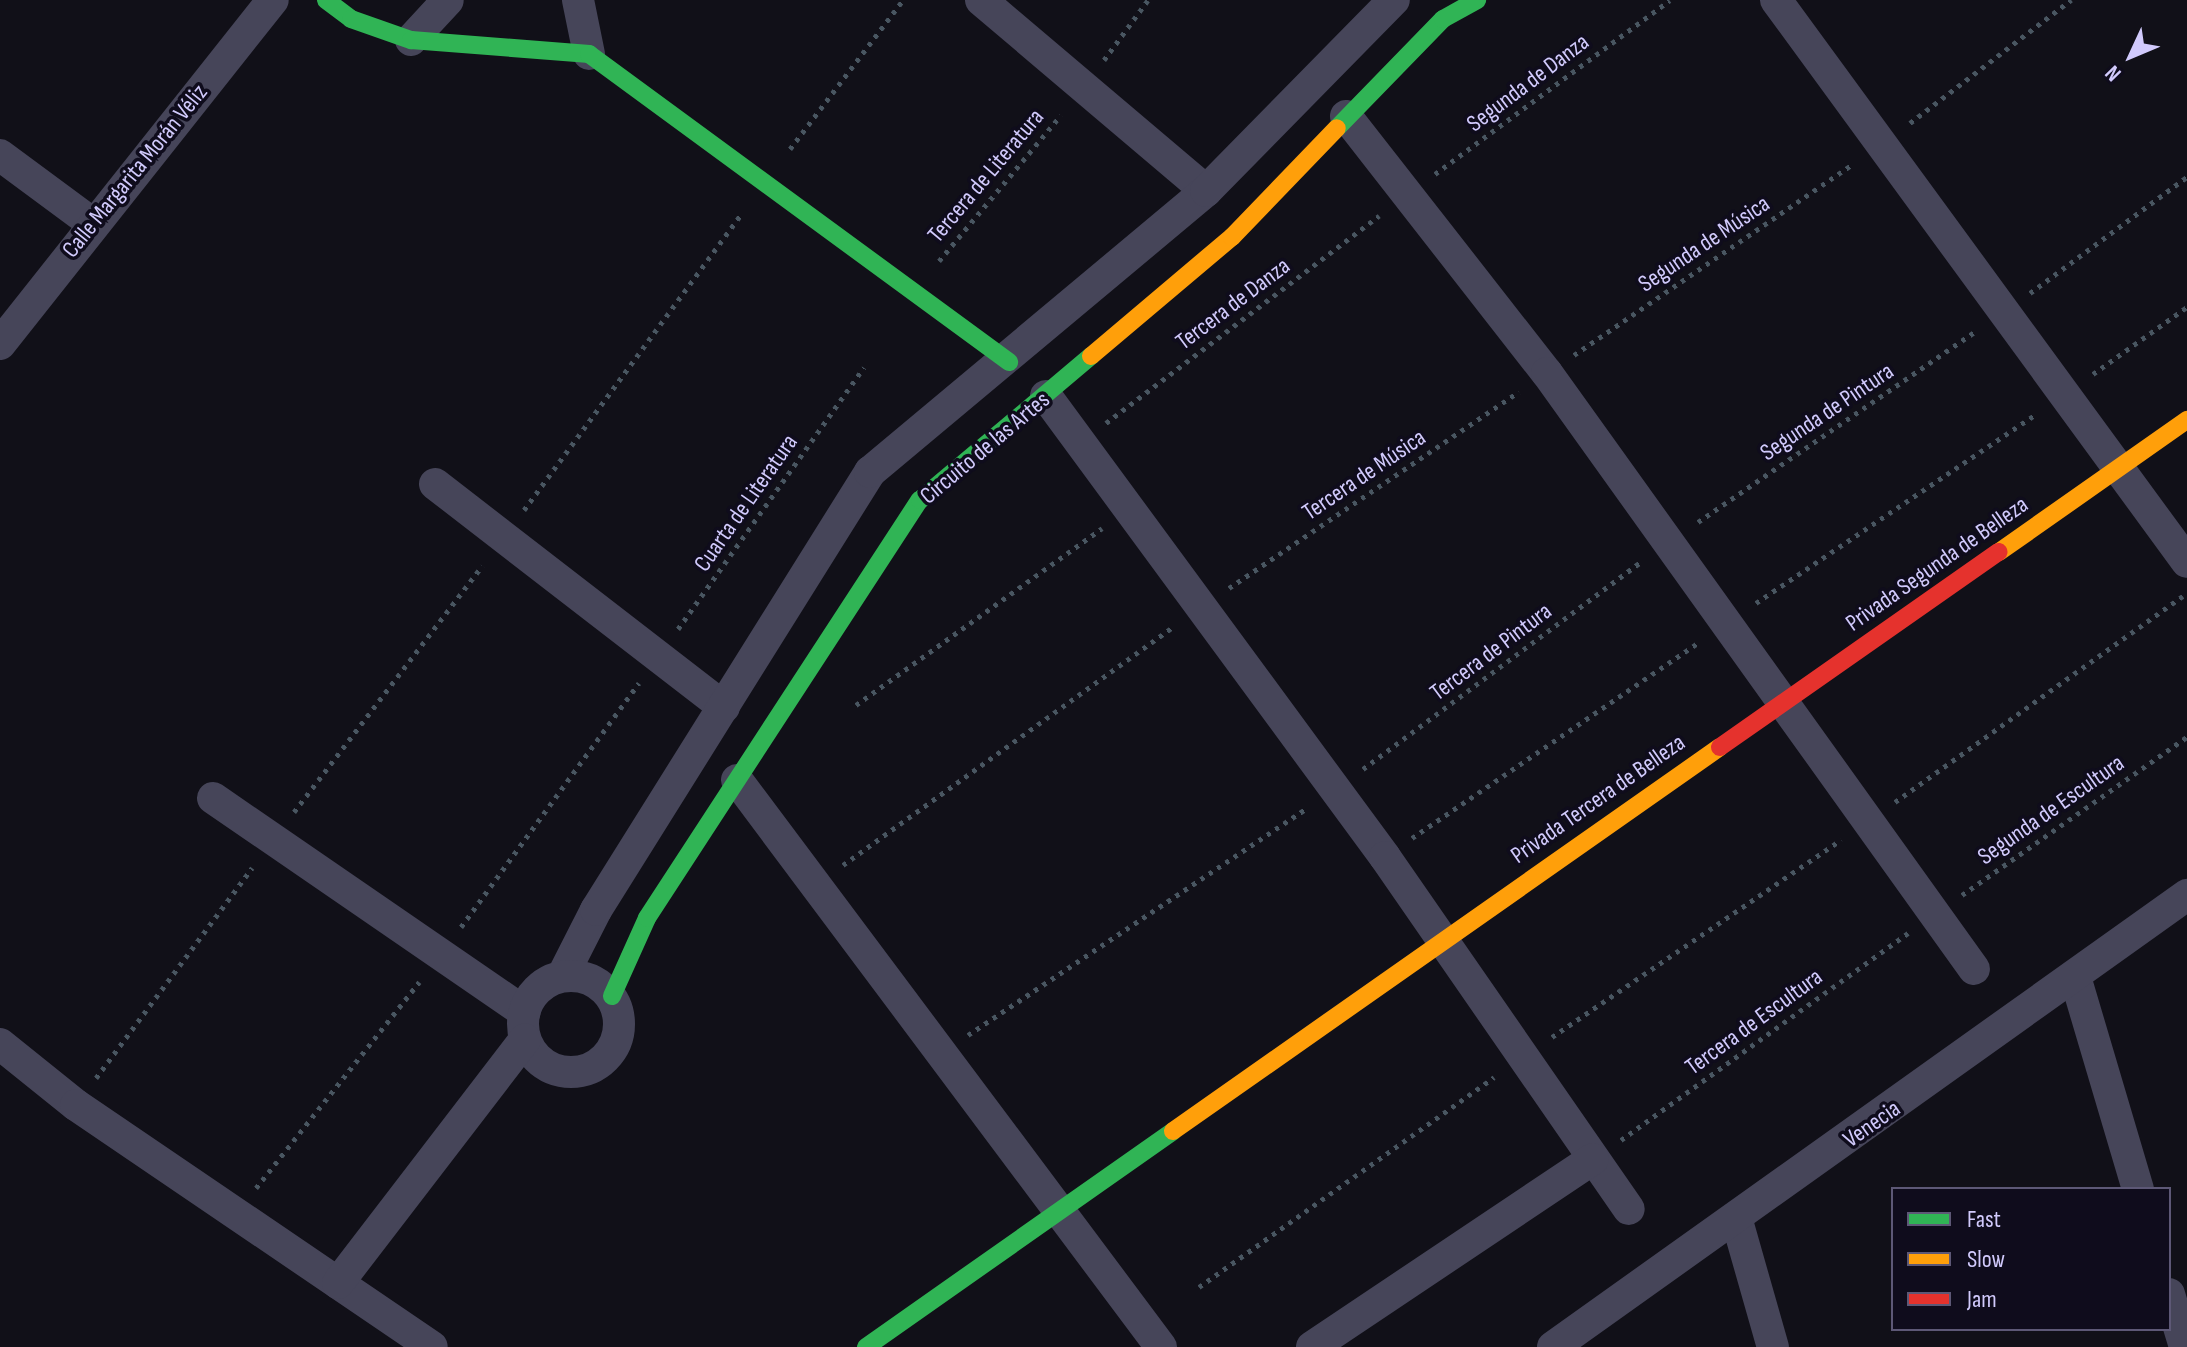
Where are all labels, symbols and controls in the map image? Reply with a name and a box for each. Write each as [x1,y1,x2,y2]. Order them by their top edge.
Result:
north arrow [2091,16,2171,96]
street label: Segunda de Danza [1461,28,1595,138]
text: N [2100,59,2127,87]
street label: Calle Margarita Morán Véliz [56,79,214,263]
street label: Tercera de Literatura [922,103,1050,249]
street label: Segunda de Música [1633,189,1775,299]
street label: Tercera de Danza [1170,252,1296,356]
street label: Segunda de Pintura [1755,357,1899,467]
street label: Circuito de las Artes [914,385,1056,511]
street label: Tercera de Música [1297,423,1431,527]
street label: Cuarta de Literatura [688,429,804,577]
street label: Privada Segunda de Belleza [1840,490,2034,638]
street label: Tercera de Pintura [1425,597,1557,707]
street label: Privada Tercera de Belleza [1505,728,1691,870]
street label: Segunda de Escultura [1972,749,2130,871]
street label: Tercera de Escultura [1680,963,1828,1081]
street label: Venecia [1838,1094,1906,1154]
legend [1891,1187,2171,1331]
text: Fast [1967,1205,2001,1234]
text: Slow [1967,1245,2005,1274]
text: Jam [1967,1285,1997,1314]

